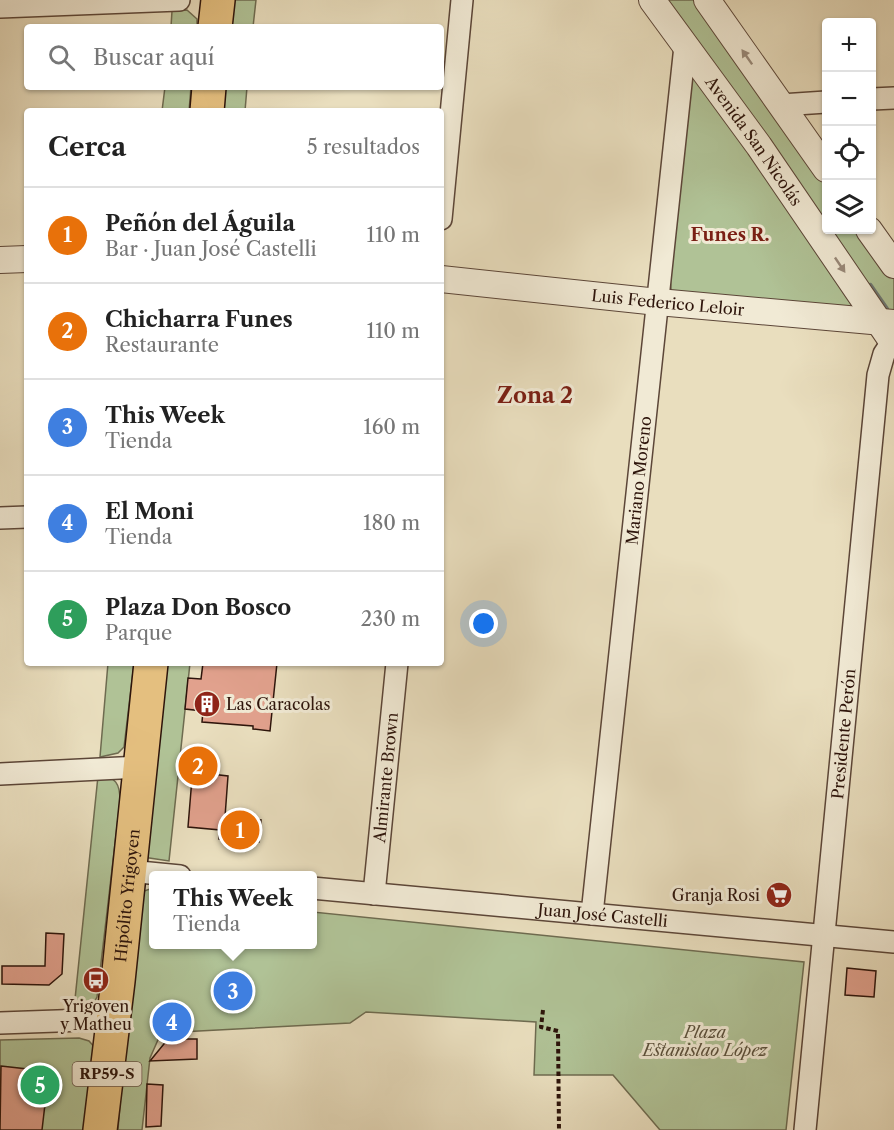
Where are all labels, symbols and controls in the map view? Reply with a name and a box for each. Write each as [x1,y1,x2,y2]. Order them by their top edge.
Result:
map controls [822,18,876,234]
button: + [822,18,876,72]
search box [24,24,444,90]
icon: search [45,41,78,74]
text: Buscar aquí [93,44,215,71]
one-way arrow [742,49,753,65]
street label: Avenida San Nicolás [701,72,807,209]
button: − [822,72,876,126]
button: locate [822,126,876,180]
text: Cerca [48,131,126,163]
text: 5 resultados [307,135,420,159]
button: layers [822,180,876,234]
text: Peñón del Águila [105,210,295,237]
text: 1 [63,223,72,247]
text: 110 m [367,223,420,247]
district label: Funes R. [690,224,770,246]
text: Bar · Juan José Castelli [105,237,317,261]
one-way arrow [834,257,846,273]
street label: Luis Federico Leloir [590,285,745,320]
text: Chicharra Funes [105,306,293,333]
text: 2 [62,319,73,343]
text: 110 m [367,319,420,343]
text: Restaurante [105,333,219,357]
district label: Zona 2 [497,382,573,409]
text: This Week [105,402,225,429]
text: 3 [62,415,73,439]
text: 160 m [363,415,420,439]
street label: Mariano Moreno [622,415,655,546]
text: Tienda [105,429,172,453]
text: El Moni [105,498,194,525]
text: 4 [62,511,73,535]
text: 180 m [363,511,420,535]
text: Tienda [105,525,172,549]
text: Plaza Don Bosco [105,594,291,621]
text: 5 [62,607,73,631]
text: 230 m [361,607,420,631]
your location [469,609,498,638]
text: Parque [105,621,172,645]
street label: Presidente Perón [827,668,860,800]
building icon: Las Caracolas [192,689,222,719]
place label: Las Caracolas [226,694,330,714]
street label: Almirante Brown [369,712,402,845]
pin: 2 [178,744,218,789]
pin: 1 [220,808,260,852]
street label: Hipólito Yrigoyen [110,828,144,963]
popup [149,871,317,949]
supermarket icon: Granja Rosi [764,880,794,910]
text: This Week [173,885,293,912]
place label: Granja Rosi [672,885,760,905]
street label: Juan José Castelli [534,899,669,931]
text: Tienda [173,912,240,936]
bus stop icon: Yrigoyen y Matheu [81,965,111,995]
pin: 3 [214,968,252,1014]
place label: Yrigoyen y Matheu [59,996,132,1034]
pin: 4 [152,1000,192,1044]
park label: Plaza Estanislao López [641,1022,769,1060]
pin: 5 [20,1062,60,1108]
road number: RP59-S [72,1062,142,1086]

